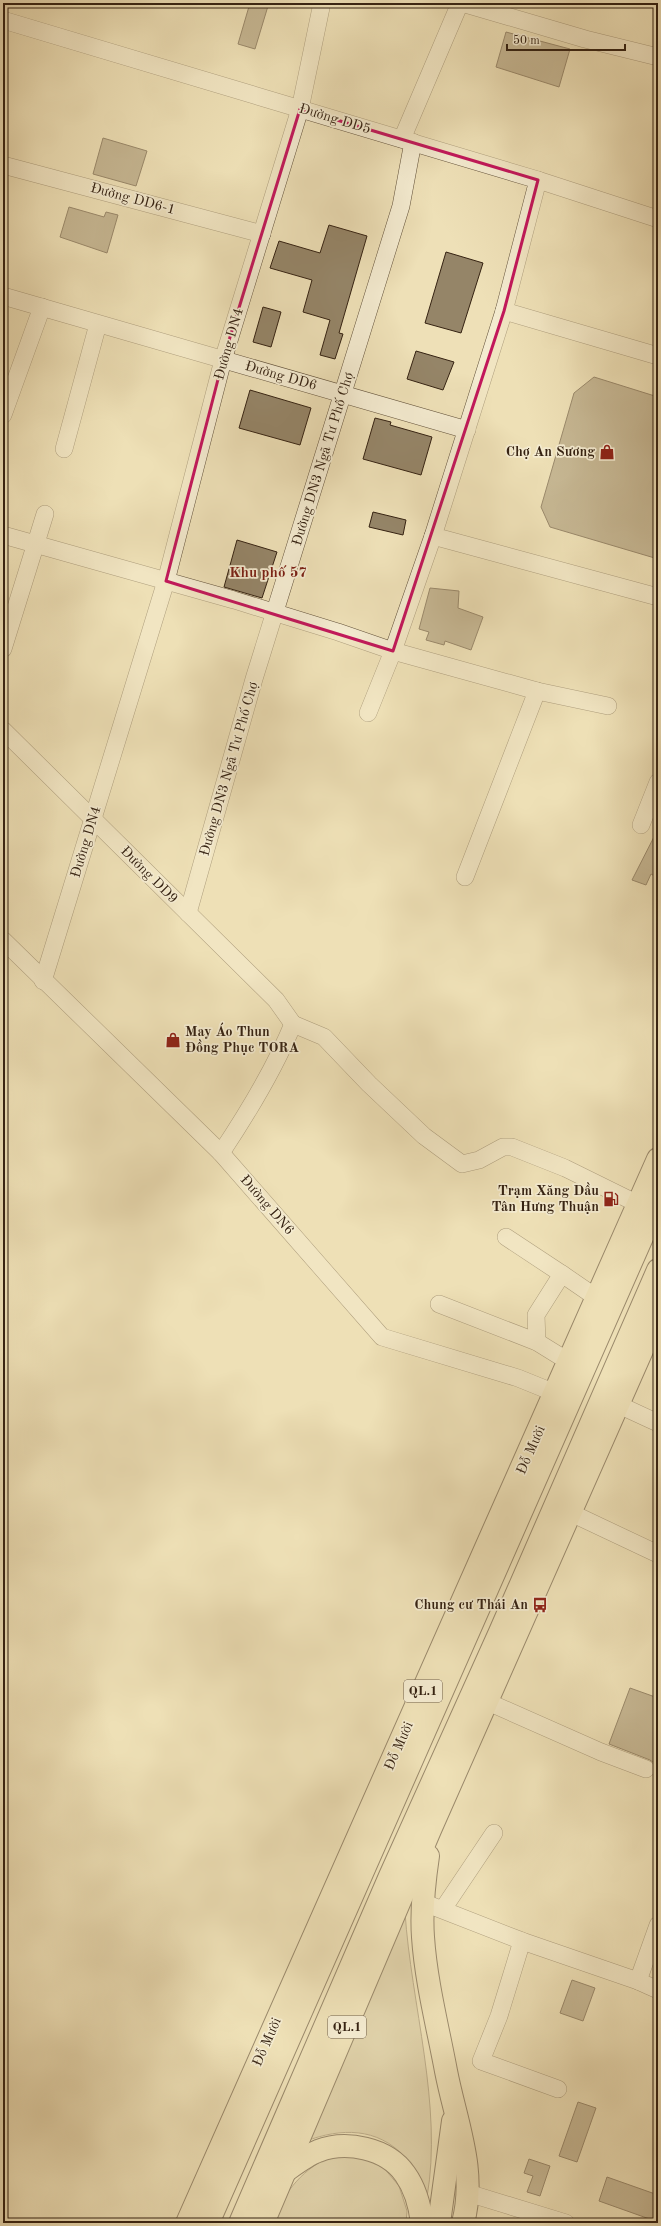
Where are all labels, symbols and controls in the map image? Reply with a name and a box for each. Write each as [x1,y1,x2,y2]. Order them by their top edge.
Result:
scale bar [507,26,625,52]
text: 50 m [513,34,540,47]
street label: Đường DD5 [297,101,373,137]
street label: Đường DD6-1 [89,181,177,217]
street label: Đường DN4 [212,306,246,382]
street label: Đường DD6 [243,359,319,393]
street label: Đường DN3 Ngã Tư Phố Chợ [289,370,356,547]
shop icon: Chợ An Sương [598,443,616,461]
place label: Chợ An Sương [506,445,595,459]
district label: Khu phố 57 [229,565,307,581]
street label: Đường DN3 Ngã Tư Phố Chợ [196,680,261,858]
street label: Đường DN4 [68,805,104,879]
street label: Đường DD9 [118,844,180,906]
place label: May Áo Thun Đồng Phục TORA [185,1022,300,1055]
shop icon: May Áo Thun Đồng Phục TORA [164,1031,182,1049]
street label: Đường DN6 [237,1172,297,1238]
place label: Trạm Xăng Dầu Tân Hưng Thuận [491,1182,599,1214]
fuel station icon: Trạm Xăng Dầu Tân Hưng Thuận [602,1190,620,1208]
street label: Đỗ Mười [513,1423,548,1476]
bus stop icon: Chung cư Thái An [531,1596,549,1614]
place label: Chung cư Thái An [414,1598,528,1612]
road number: QL.1 [404,1680,442,1702]
street label: Đỗ Mười [381,1719,416,1772]
street label: Đỗ Mười [249,2015,284,2068]
road number: QL.1 [328,2016,366,2038]

